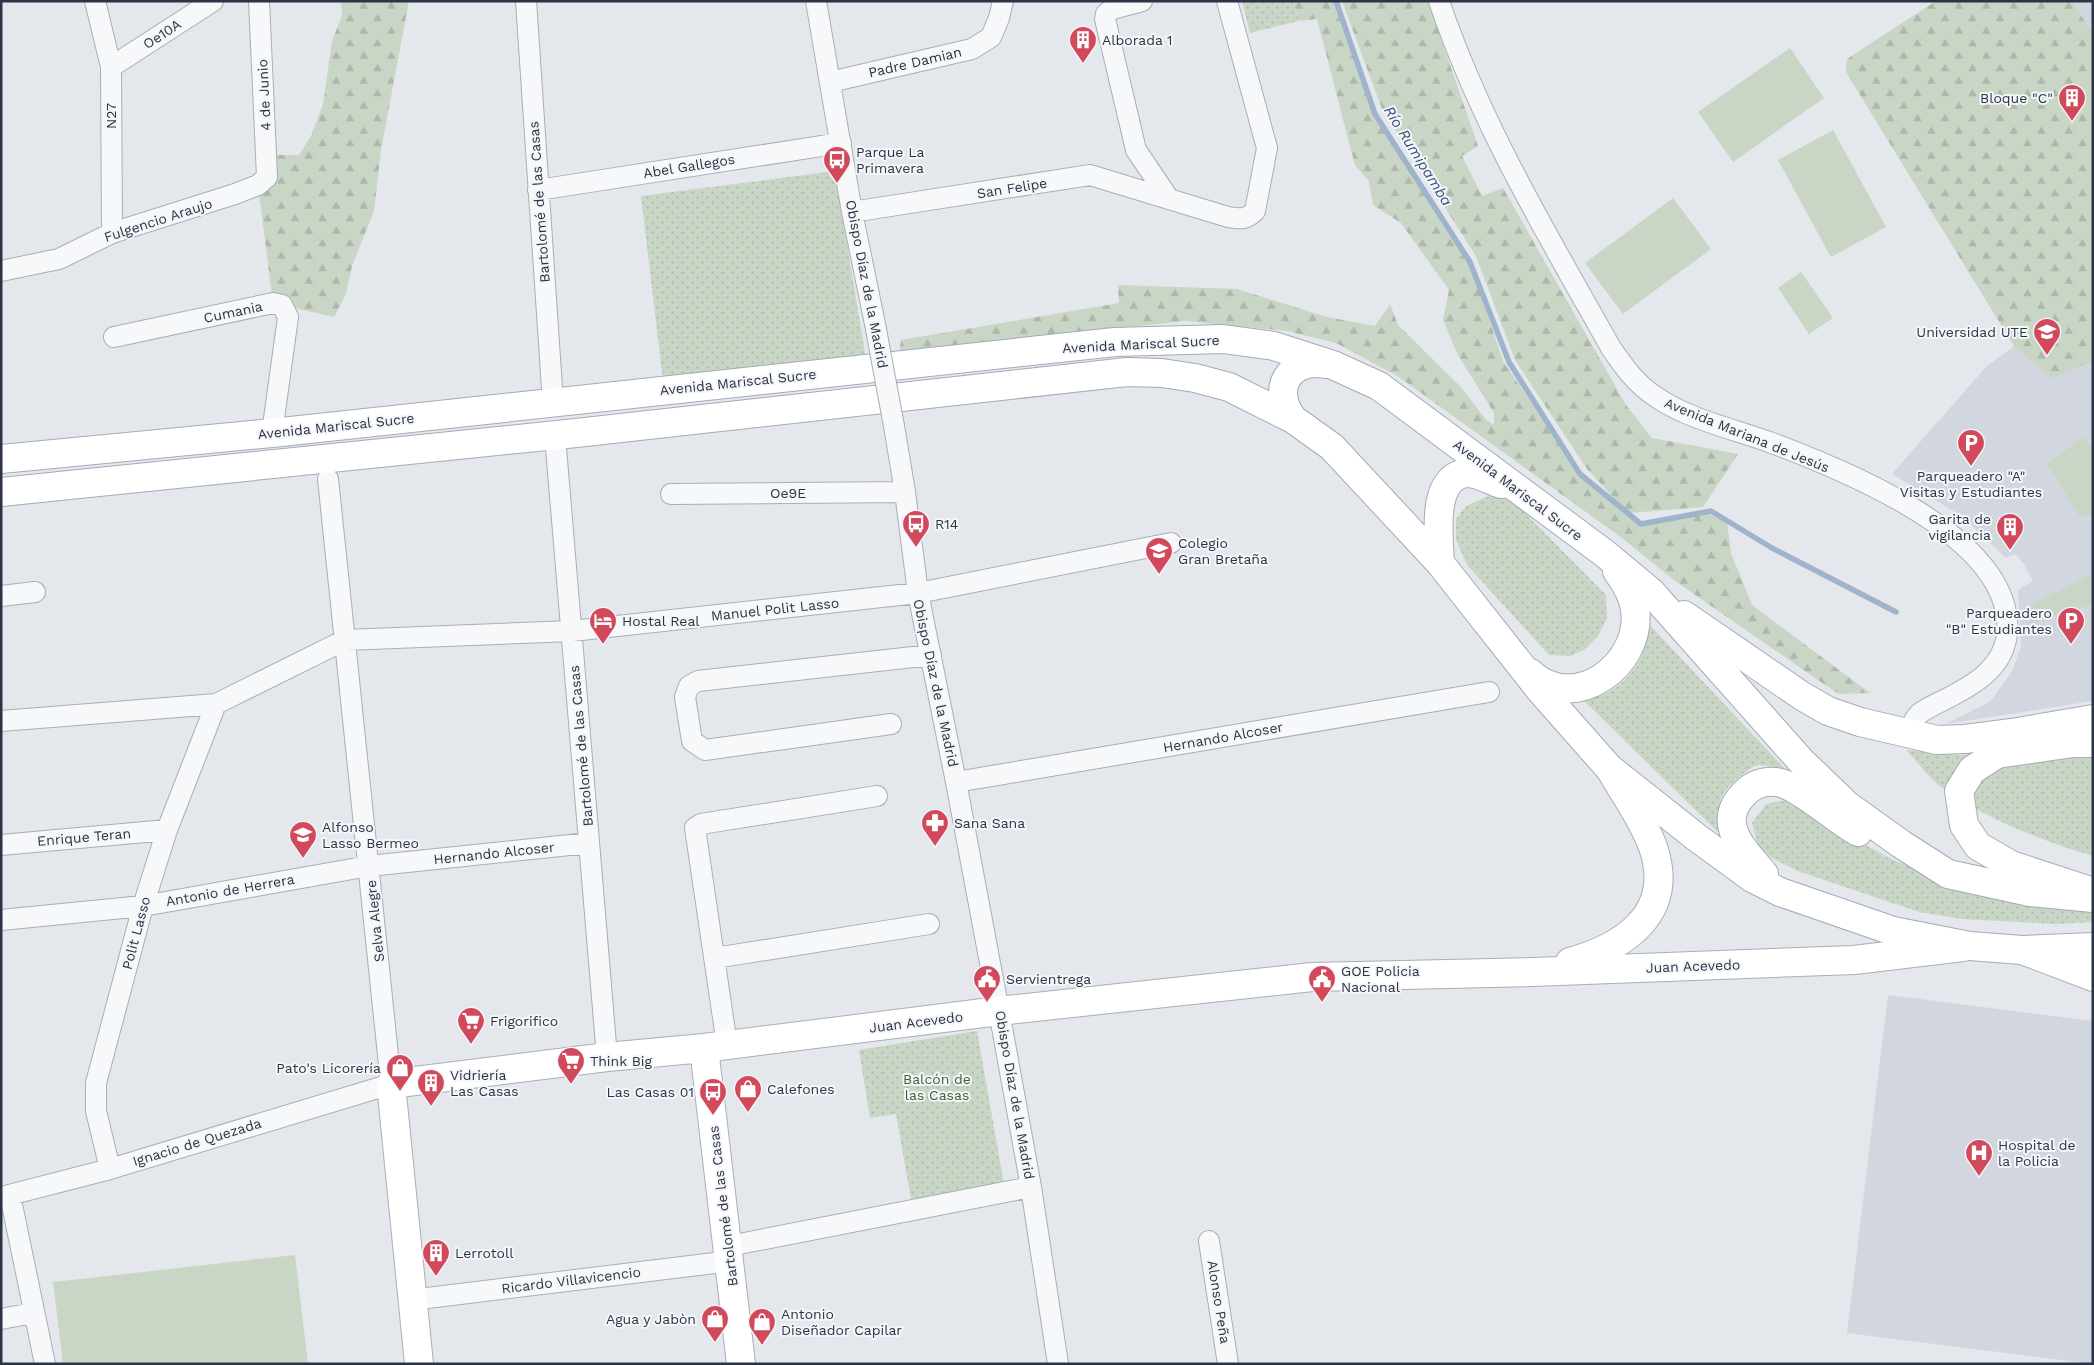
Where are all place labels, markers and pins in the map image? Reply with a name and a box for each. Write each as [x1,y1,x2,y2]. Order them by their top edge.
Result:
building icon: Alborada 1 [1068,25,1098,64]
place label: Alborada 1 [1102,32,1172,48]
building icon: Bloque "C" [2057,83,2087,122]
place label: Bloque "C" [1980,90,2053,106]
place label: Parque La Primavera [856,144,925,176]
bus stop icon: Parque La Primavera [822,145,852,184]
school or university icon: Universidad UTE [2032,317,2062,356]
place label: Universidad UTE [1916,324,2028,340]
parking icon: Parqueadero "A" Visitas y Estudiantes [1956,428,1986,467]
place label: Parqueadero "A" Visitas y Estudiantes [1900,468,2042,500]
bus stop icon: R14 [901,509,931,548]
place label: Garita de vigilancia [1928,511,1991,543]
building icon: Garita de vigilancia [1995,512,2025,551]
place label: R14 [935,516,958,532]
place label: Colegio Gran Bretaña [1178,535,1268,567]
school or university icon: Colegio Gran Bretaña [1144,536,1174,575]
place label: Parqueadero "B" Estudiantes [1946,605,2052,637]
hotel icon: Hostal Real [588,606,618,645]
parking icon: Parqueadero "B" Estudiantes [2056,606,2086,645]
place label: Hostal Real [622,613,700,629]
pharmacy icon: Sana Sana [920,808,950,847]
place label: Sana Sana [954,815,1025,831]
place label: Alfonso Lasso Bermeo [322,819,419,851]
school or university icon: Alfonso Lasso Bermeo [288,820,318,859]
place label: GOE Policia Nacional [1341,963,1420,995]
public building icon: Servientrega [972,964,1002,1003]
public building icon: GOE Policia Nacional [1307,964,1337,1003]
place label: Servientrega [1006,971,1091,987]
supermarket icon: Frigorifico [456,1006,486,1045]
place label: Frigorifico [490,1013,558,1029]
supermarket icon: Think Big [556,1046,586,1085]
shop icon: Pato's Licorería [385,1053,415,1092]
place label: Think Big [590,1053,653,1069]
place label: Pato's Licorería [276,1060,381,1076]
place label: Vidriería Las Casas [450,1067,519,1099]
building icon: Vidriería Las Casas [416,1068,446,1107]
shop icon: Calefones [733,1074,763,1113]
bus stop icon: Las Casas 01 [698,1077,728,1116]
place label: Calefones [767,1081,835,1097]
place label: Las Casas 01 [606,1084,694,1100]
place label: Hospital de la Policia [1998,1137,2076,1169]
hospital icon: Hospital de la Policia [1964,1138,1994,1177]
building icon: Lerrotoll [421,1238,451,1277]
place label: Lerrotoll [455,1245,514,1261]
shop icon: Agua y Jabòn [700,1304,730,1343]
place label: Antonio Diseñador Capilar [781,1306,902,1338]
shop icon: Antonio Diseñador Capilar [747,1307,777,1346]
place label: Agua y Jabòn [606,1311,696,1327]

